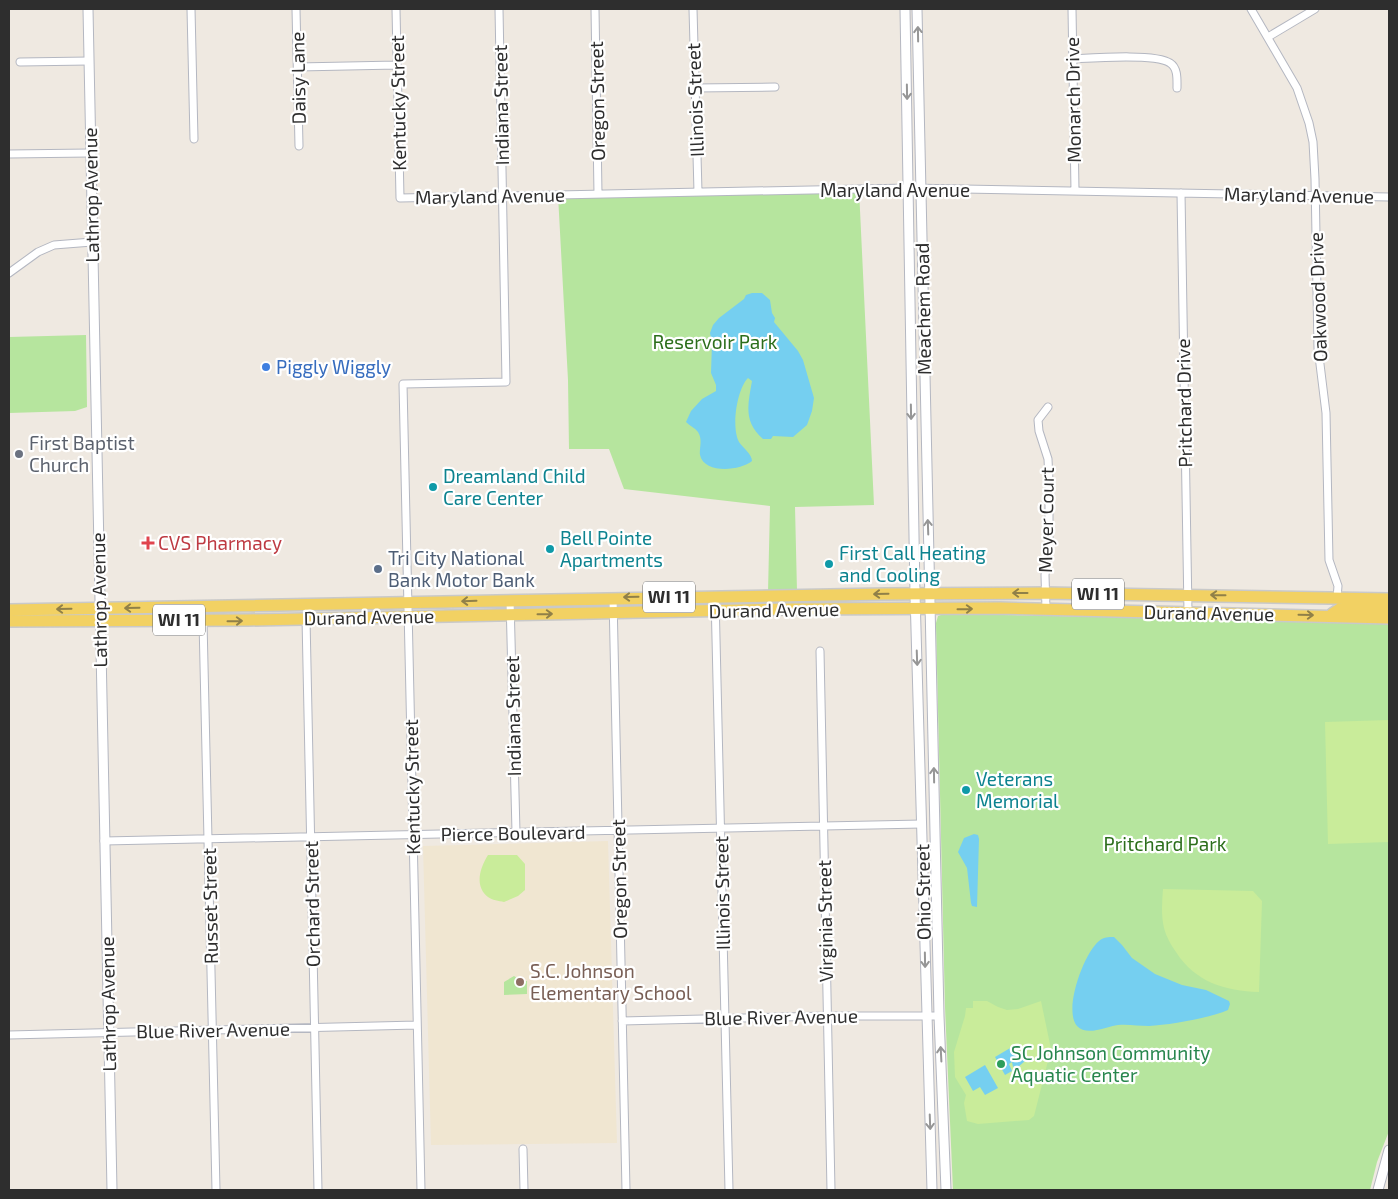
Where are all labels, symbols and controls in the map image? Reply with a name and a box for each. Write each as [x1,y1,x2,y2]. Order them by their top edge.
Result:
one-way arrow [913,27,922,43]
street label: Daisy Lane [285,31,310,125]
street label: Kentucky Street [385,35,410,171]
street label: Monarch Drive [1060,37,1085,163]
street label: Oregon Street [584,41,609,161]
street label: Illinois Street [681,43,708,157]
street label: Indiana Street [488,45,513,165]
one-way arrow [902,84,912,100]
street label: Lathrop Avenue [78,127,103,263]
street label: Maryland Avenue [820,178,970,201]
street label: Maryland Avenue [1224,182,1374,207]
street label: Maryland Avenue [415,183,565,208]
street label: Oakwood Drive [1304,232,1331,362]
street label: Meachem Road [910,243,935,375]
park label: Reservoir Park [652,330,778,353]
street label: Pritchard Drive [1171,338,1196,468]
place label: Piggly Wiggly [276,355,391,378]
marker: Piggly Wiggly [260,361,272,373]
one-way arrow [907,404,916,420]
place label: First Baptist Church [29,431,135,476]
marker: First Baptist Church [13,448,25,460]
place label: Dreamland Child Care Center [443,464,586,509]
street label: Meyer Court [1033,467,1058,573]
marker: Dreamland Child Care Center [427,481,439,493]
one-way arrow [923,520,933,536]
place label: Bell Pointe Apartments [560,526,663,571]
place label: CVS Pharmacy [158,531,282,554]
street label: Lathrop Avenue [86,532,111,668]
marker: CVS Pharmacy [142,537,154,549]
place label: First Call Heating and Cooling [839,541,986,586]
marker: Bell Pointe Apartments [544,543,556,555]
place label: Tri City National Bank Motor Bank [388,546,535,591]
marker: First Call Heating and Cooling [823,558,835,570]
marker: Tri City National Bank Motor Bank [372,563,384,575]
road number: WI 11 [1072,578,1124,610]
road number: WI 11 [643,582,695,612]
one-way arrow [1012,588,1028,598]
one-way arrow [874,589,890,599]
one-way arrow [1210,591,1226,600]
one-way arrow [624,593,640,602]
one-way arrow [461,596,478,606]
street label: Durand Avenue [708,597,840,622]
street label: Durand Avenue [1143,600,1275,625]
one-way arrow [124,603,140,613]
one-way arrow [56,604,72,614]
road number: WI 11 [153,604,205,636]
street label: Durand Avenue [303,604,435,629]
one-way arrow [956,604,973,614]
one-way arrow [536,609,552,619]
one-way arrow [1298,610,1314,620]
one-way arrow [227,616,243,625]
one-way arrow [912,649,922,665]
street label: Indiana Street [500,656,525,776]
street label: Kentucky Street [399,719,424,855]
one-way arrow [929,767,939,783]
place label: Veterans Memorial [976,767,1059,812]
marker: Veterans Memorial [960,784,972,796]
street label: Oregon Street [606,819,631,939]
street label: Pierce Boulevard [440,820,586,845]
park label: Pritchard Park [1104,832,1227,855]
street label: Illinois Street [709,836,734,950]
street label: Orchard Street [299,841,324,967]
street label: Ohio Street [910,844,935,940]
street label: Russet Street [197,848,222,964]
street label: Virginia Street [812,860,837,982]
street label: Lathrop Avenue [95,936,120,1072]
one-way arrow [920,952,930,968]
place label: S.C. Johnson Elementary School [530,959,692,1004]
marker: S.C. Johnson Elementary School [514,976,526,988]
street label: Blue River Avenue [704,1004,858,1029]
street label: Blue River Avenue [136,1017,290,1042]
place label: SC Johnson Community Aquatic Center [1011,1041,1210,1086]
one-way arrow [936,1046,946,1062]
marker: SC Johnson Community Aquatic Center [995,1058,1007,1070]
one-way arrow [925,1114,935,1130]

